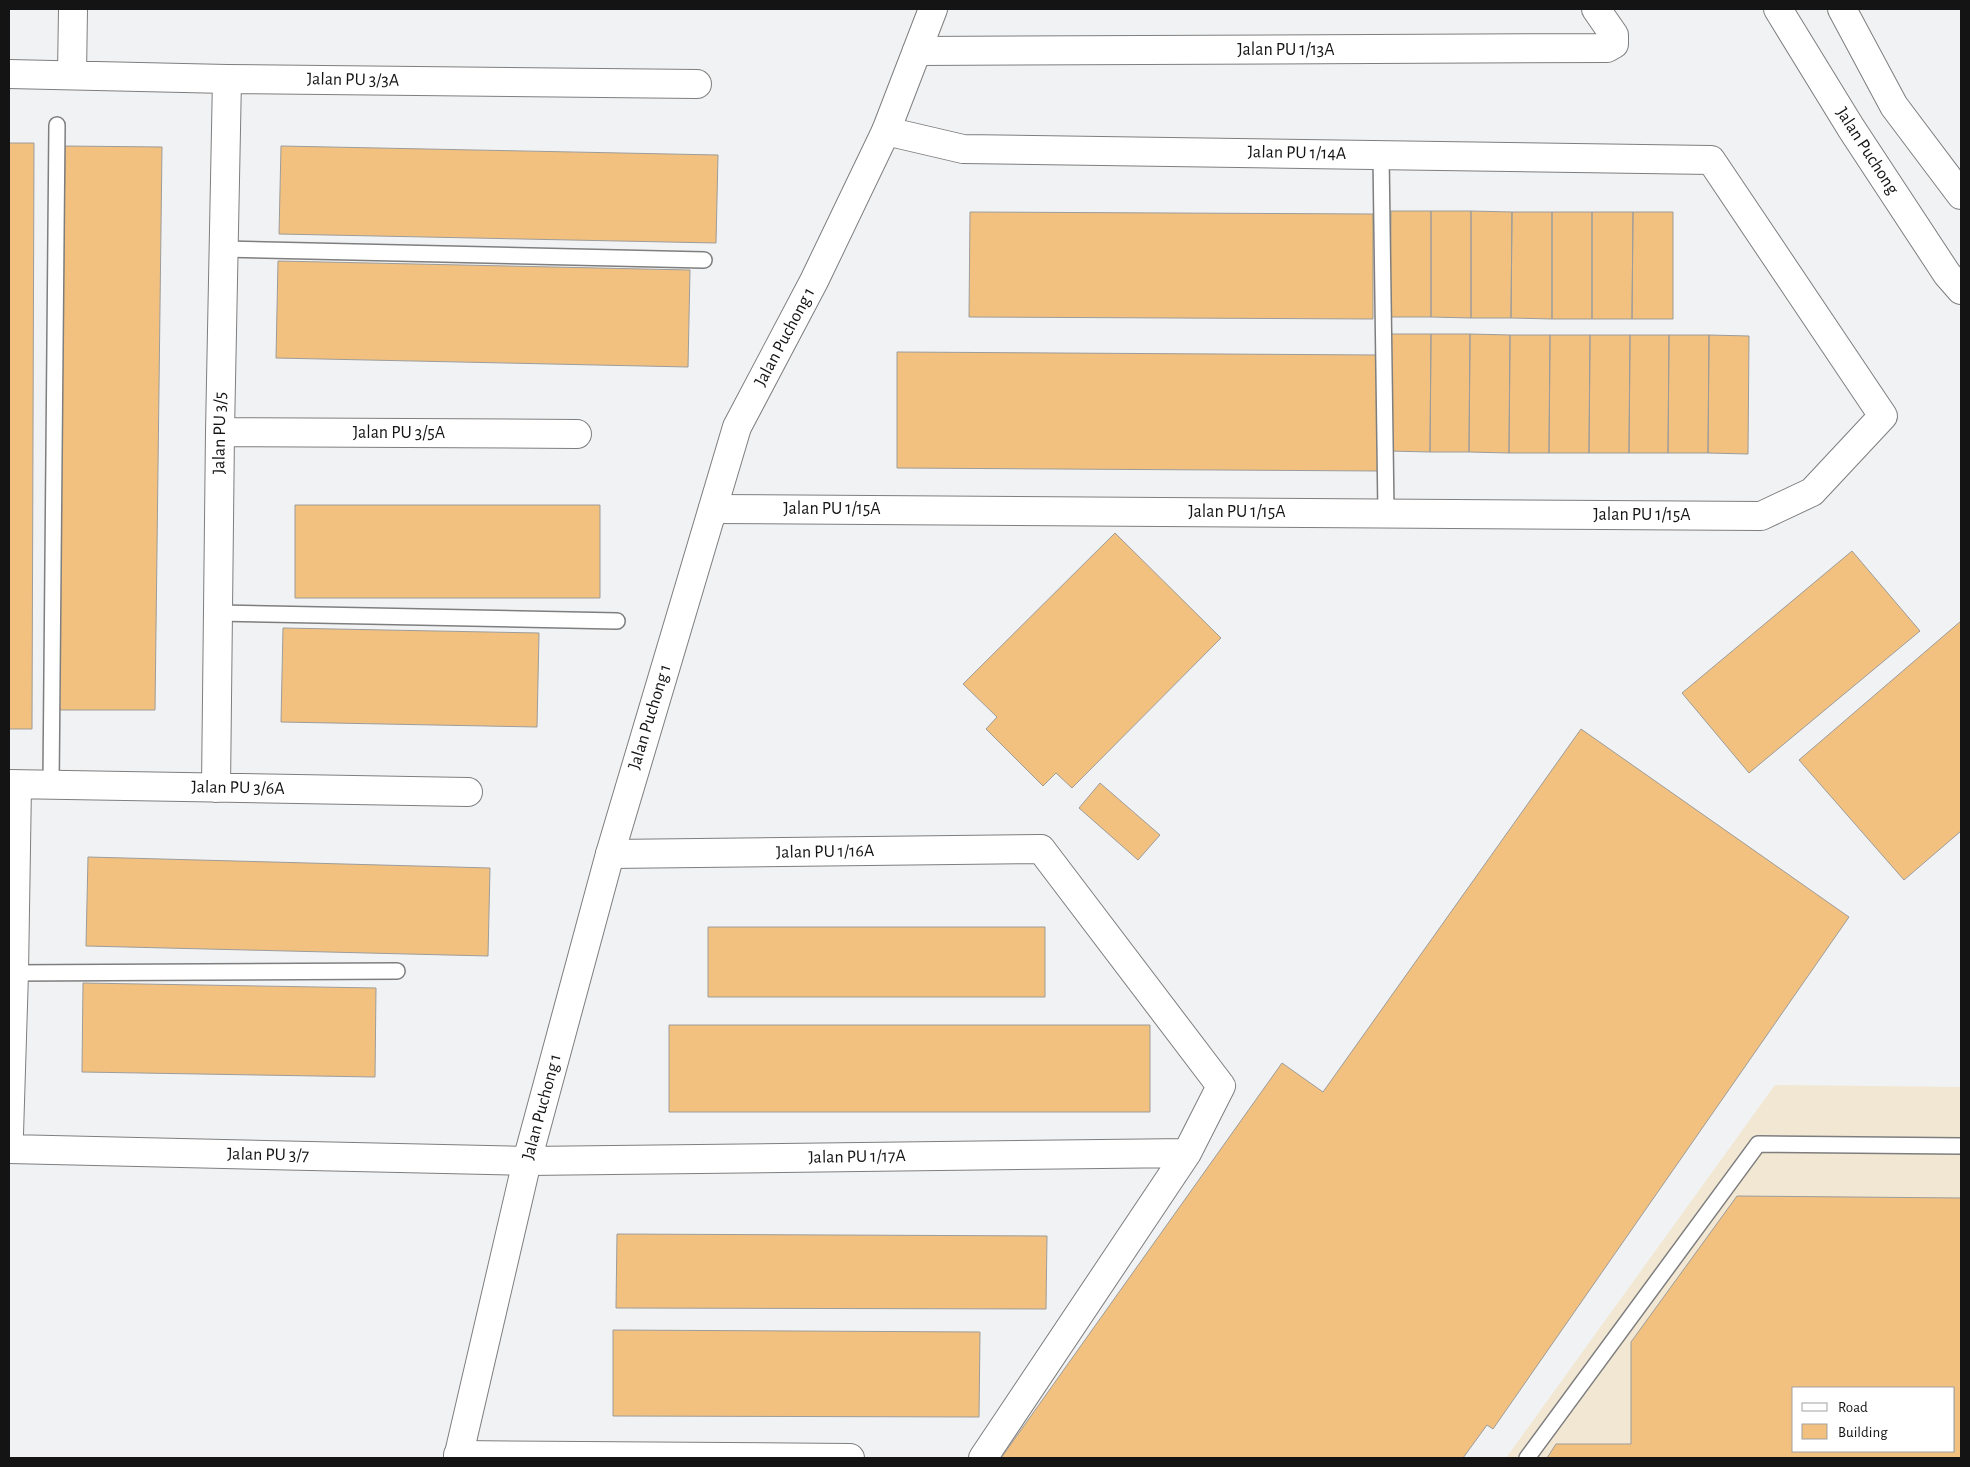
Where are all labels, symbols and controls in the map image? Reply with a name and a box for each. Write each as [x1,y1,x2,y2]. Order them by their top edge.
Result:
street label: Jalan PU 1/13A [1237,41,1335,59]
street label: Jalan PU 3/3A [307,70,400,90]
street label: Jalan Puchong [1832,104,1902,198]
street label: Jalan PU 1/14A [1248,143,1347,163]
street label: Jalan Puchong 1 [752,285,818,389]
street label: Jalan PU 3/5 [210,392,230,474]
street label: Jalan PU 3/5A [353,424,446,442]
street label: Jalan PU 1/15A [783,500,881,518]
street label: Jalan PU 1/15A [1188,503,1286,521]
street label: Jalan PU 1/15A [1593,506,1691,524]
street label: Jalan Puchong 1 [625,662,675,772]
street label: Jalan PU 3/6A [191,778,285,798]
street label: Jalan PU 1/16A [776,842,875,862]
street label: Jalan Puchong 1 [519,1052,565,1162]
street label: Jalan PU 3/7 [227,1145,309,1165]
street label: Jalan PU 1/17A [808,1147,906,1167]
legend [1792,1387,1955,1452]
text: Road [1838,1400,1868,1415]
text: Building [1838,1425,1888,1440]

